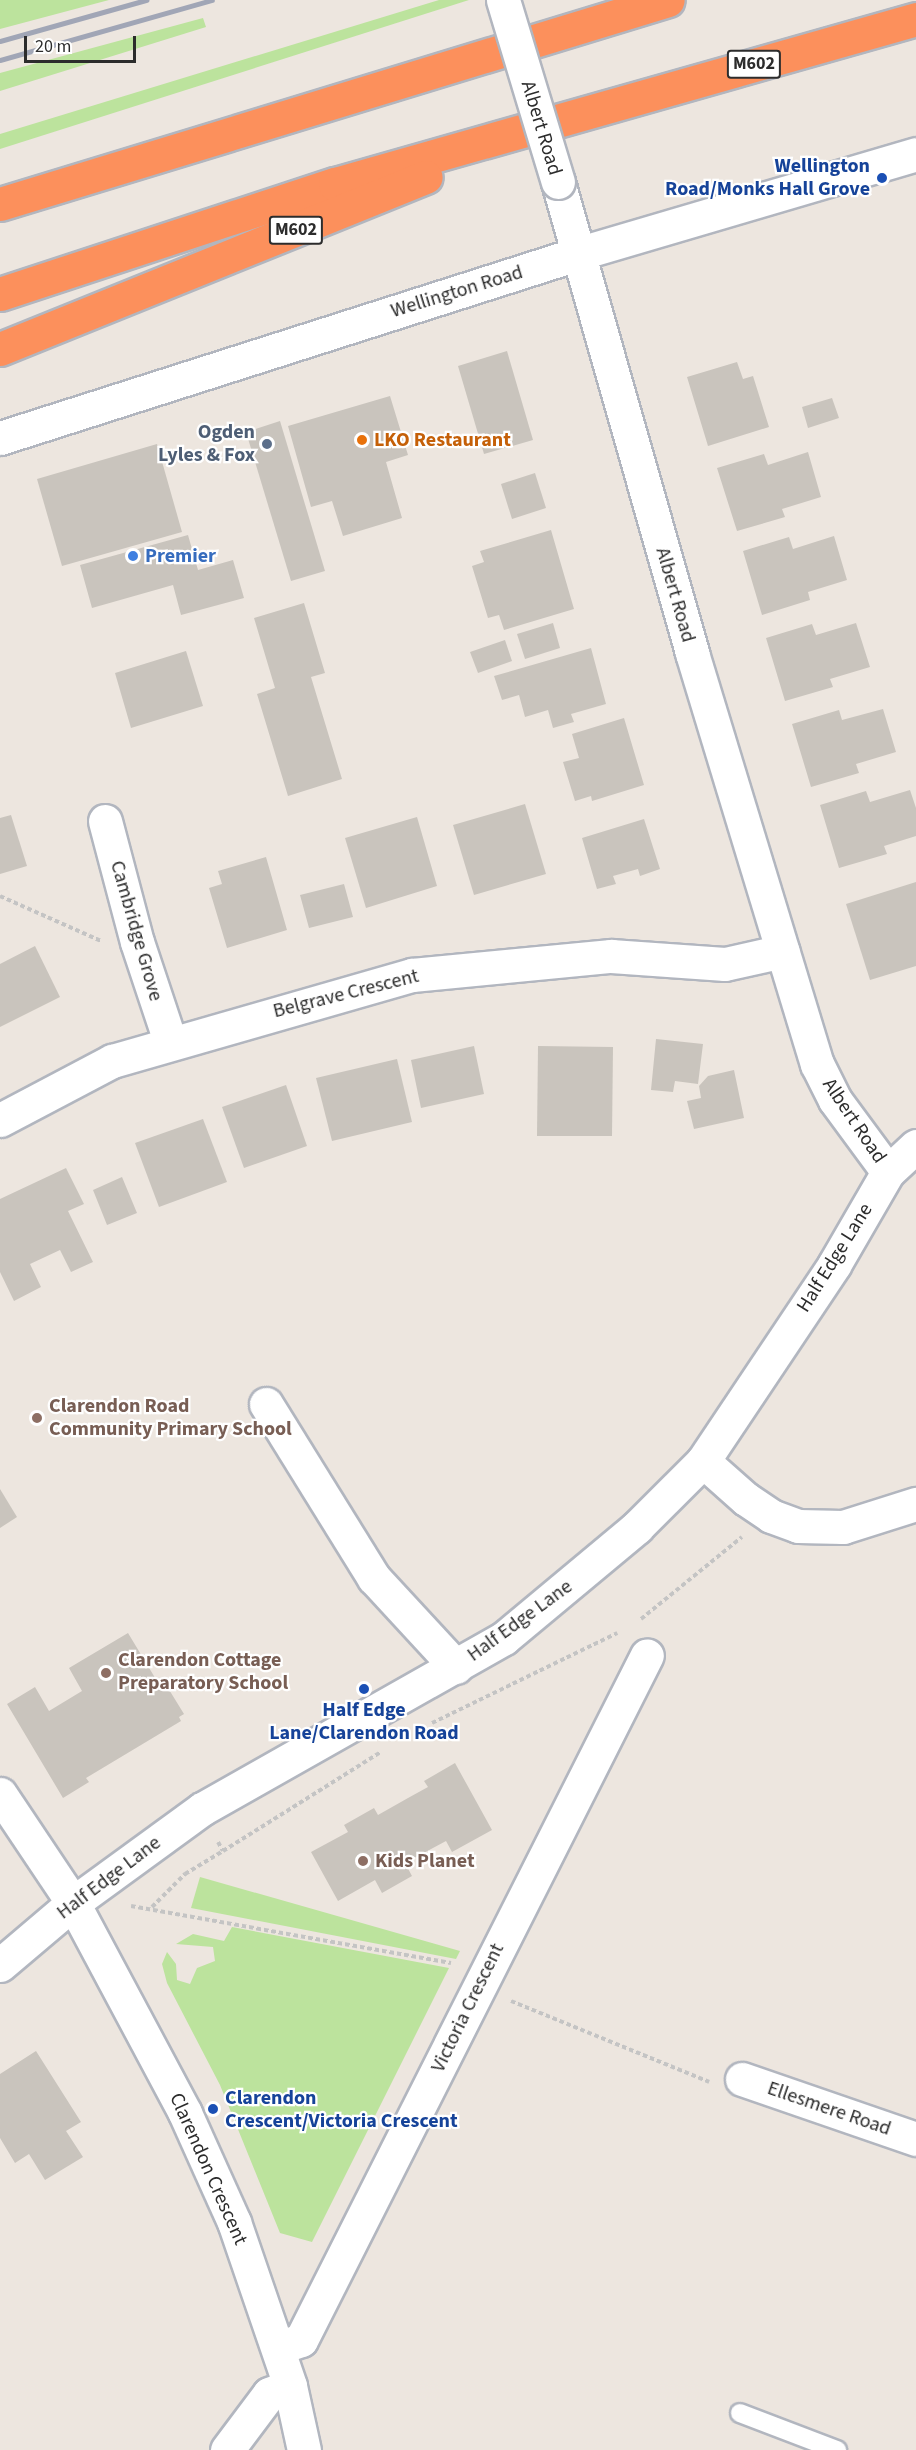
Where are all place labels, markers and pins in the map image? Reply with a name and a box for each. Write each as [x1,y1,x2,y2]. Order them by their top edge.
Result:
place label: Wellington Road/Monks Hall Grove [665,154,870,201]
marker: Wellington Road/Monks Hall Grove [875,171,889,185]
place label: Ogden Lyles & Fox [158,420,255,467]
place label: LKO Restaurant [374,428,511,452]
marker: LKO Restaurant [355,433,369,447]
marker: Ogden Lyles & Fox [260,437,274,451]
place label: Premier [145,544,216,568]
marker: Premier [126,549,140,563]
place label: Clarendon Road Community Primary School [49,1394,292,1441]
marker: Clarendon Road Community Primary School [30,1411,44,1425]
place label: Clarendon Cottage Preparatory School [118,1649,288,1696]
marker: Clarendon Cottage Preparatory School [99,1666,113,1680]
marker: Half Edge Lane/Clarendon Road [357,1682,371,1696]
place label: Half Edge Lane/Clarendon Road [269,1698,459,1745]
place label: Kids Planet [375,1849,475,1873]
marker: Kids Planet [356,1854,370,1868]
place label: Clarendon Crescent/Victoria Crescent [225,2086,458,2133]
marker: Clarendon Crescent/Victoria Crescent [206,2102,220,2116]

